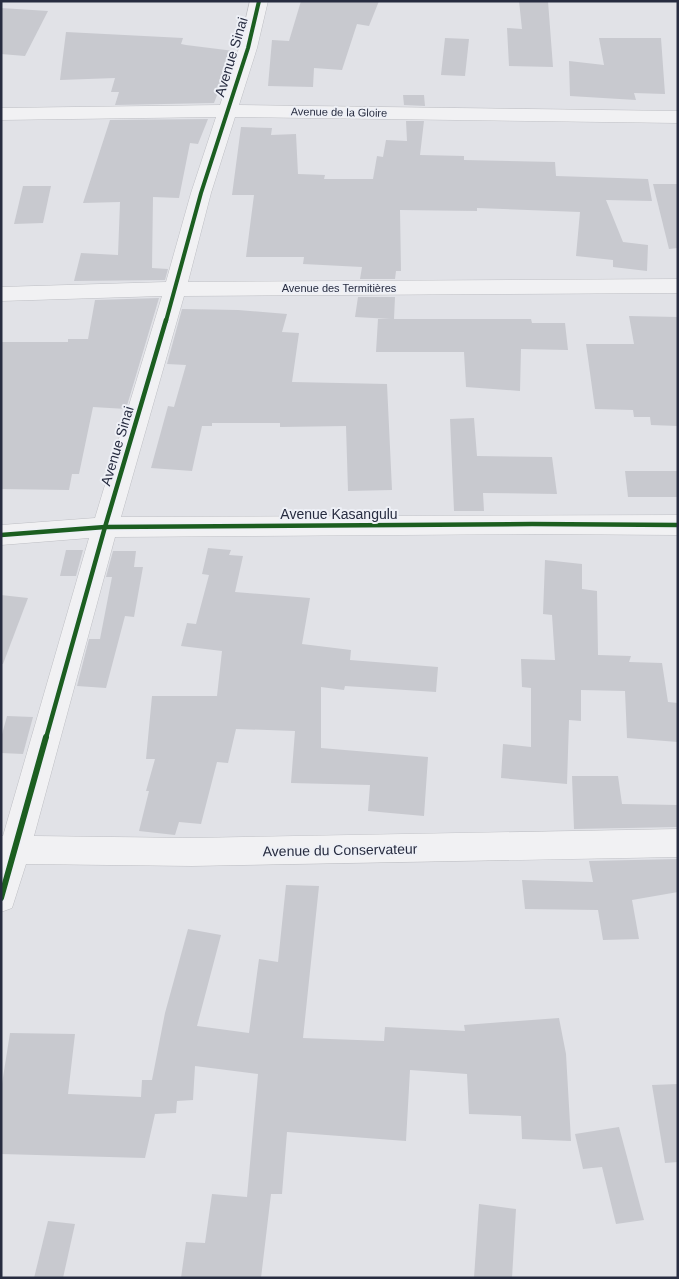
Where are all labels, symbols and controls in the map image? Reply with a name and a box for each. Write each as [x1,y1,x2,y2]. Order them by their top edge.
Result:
street label: Avenue Sinai [211,15,251,99]
street label: Avenue de la Gloire [291,105,387,119]
street label: Avenue des Termitières [282,282,397,294]
street label: Avenue Sinai [97,404,137,488]
street label: Avenue Kasangulu [280,506,398,522]
street label: Avenue du Conservateur [263,841,418,859]

